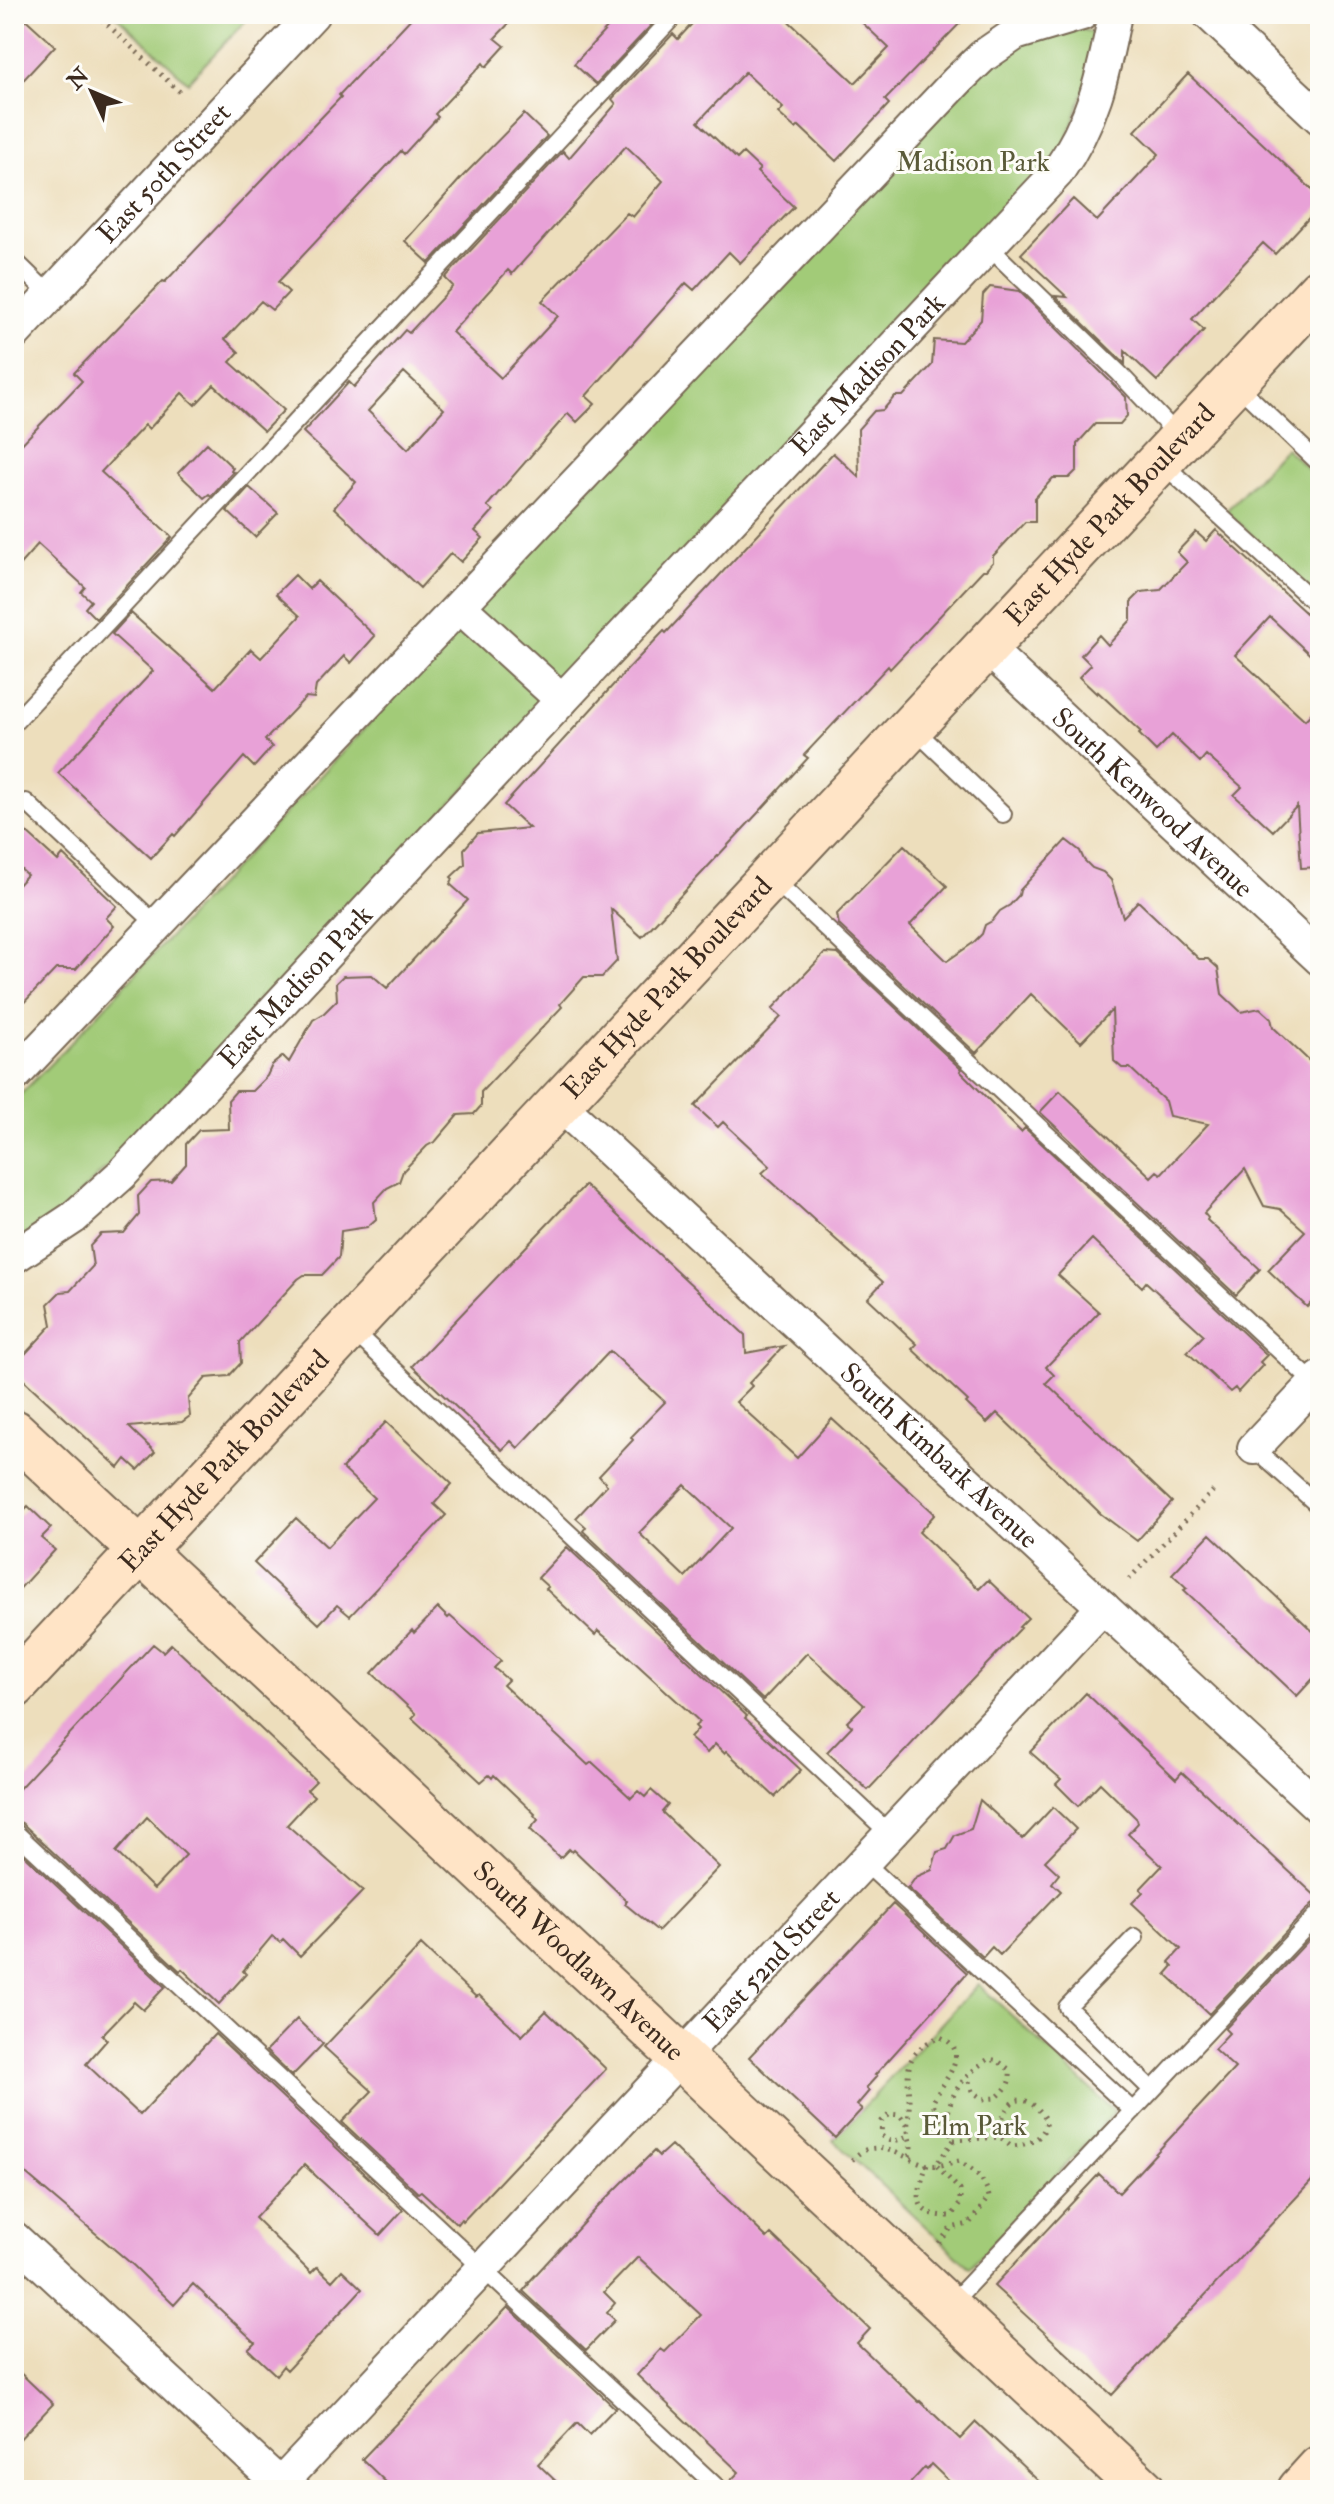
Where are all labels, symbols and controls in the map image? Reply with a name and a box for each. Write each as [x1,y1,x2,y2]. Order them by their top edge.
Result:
north arrow [52,52,132,132]
text: N [61,62,95,96]
street label: East 50th Street [90,96,238,251]
park label: Madison Park [896,145,1051,180]
street label: East Madison Park [783,285,953,463]
street label: East Hyde Park Boulevard [997,396,1222,633]
street label: South Kenwood Avenue [1045,700,1261,905]
street label: East Hyde Park Boulevard [555,869,780,1106]
street label: East Madison Park [211,897,381,1076]
street label: East Hyde Park Boulevard [112,1342,337,1580]
street label: South Kimbark Avenue [833,1355,1046,1556]
street label: South Woodlawn Avenue [466,1854,692,2069]
street label: East 52nd Street [696,1881,847,2040]
park label: Elm Park [921,2109,1028,2144]

